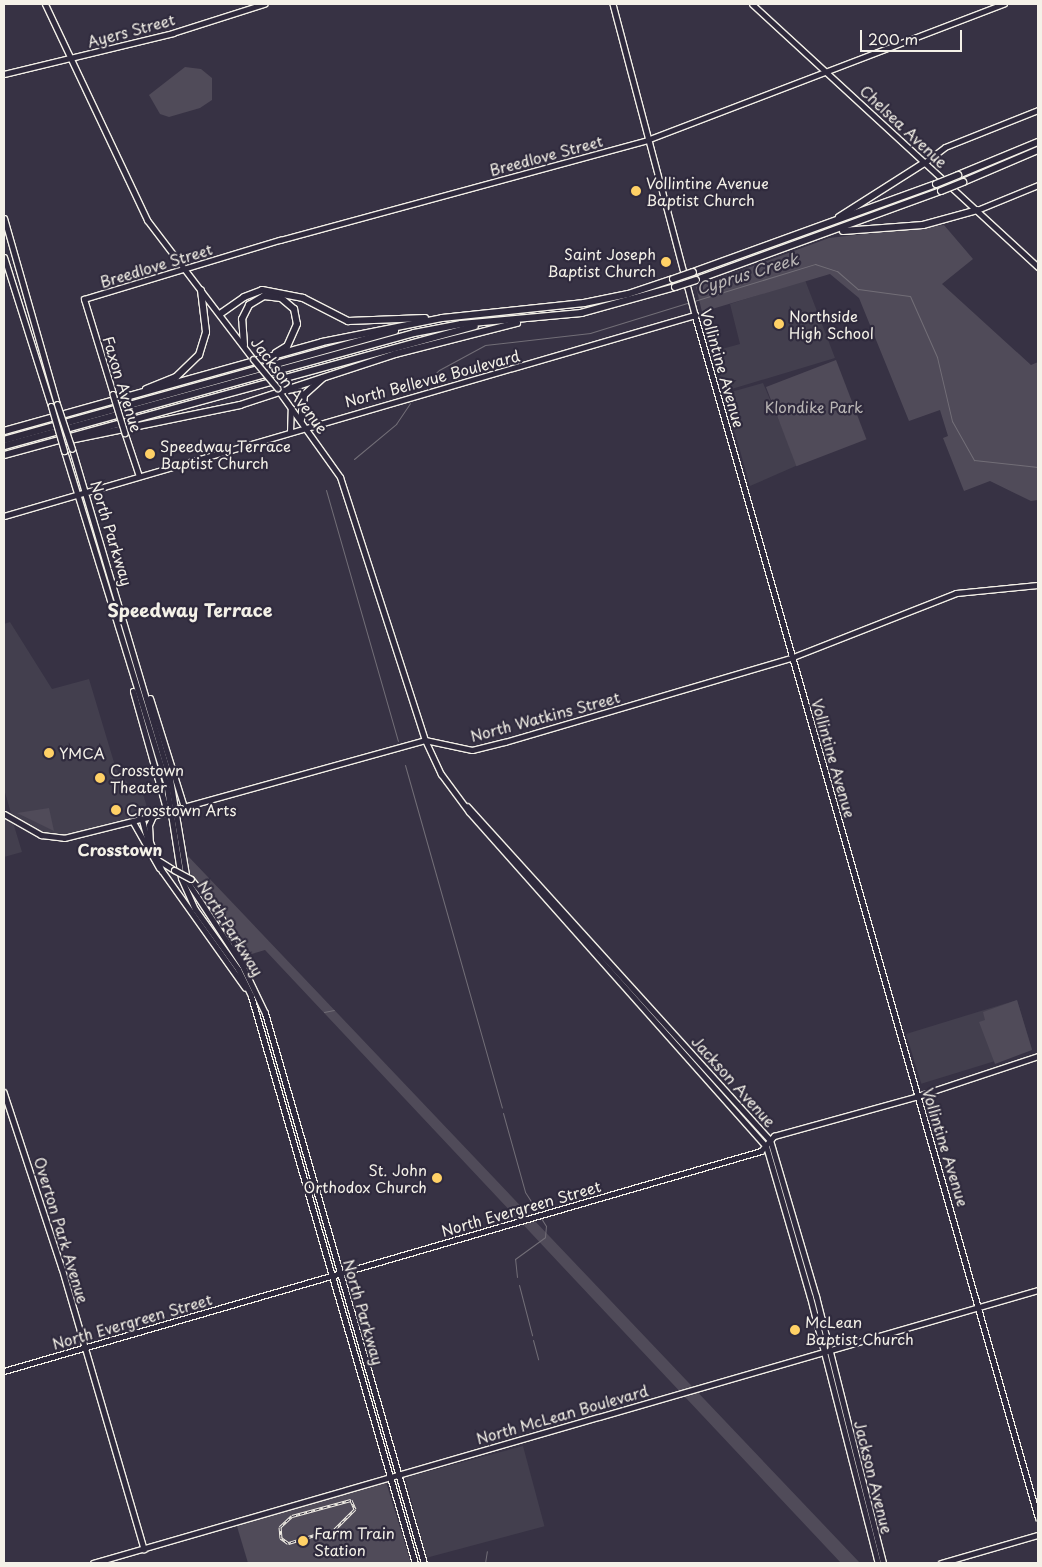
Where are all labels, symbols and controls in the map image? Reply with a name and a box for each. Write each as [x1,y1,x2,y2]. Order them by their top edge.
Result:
street label: Ayers Street [85,10,177,50]
scale bar [862,20,964,52]
text: 200 m [868,27,918,50]
street label: Chelsea Avenue [857,81,951,171]
street label: Breedlove Street [487,131,605,179]
place label: Vollintine Avenue Baptist Church [646,173,768,208]
marker: Vollintine Avenue Baptist Church [630,185,642,197]
street label: Breedlove Street [97,239,215,291]
place label: Saint Joseph Baptist Church [547,244,656,279]
water label: Cyprus Creek [693,248,801,298]
marker: Saint Joseph Baptist Church [660,256,672,268]
place label: Northside High School [789,306,874,341]
street label: Vollintine Avenue [697,307,749,429]
marker: Northside High School [773,318,785,330]
street label: Faxon Avenue [100,334,146,434]
street label: Jackson Avenue [249,334,331,436]
street label: North Bellevue Boulevard [341,346,523,410]
park label: Klondike Park [764,398,864,416]
place label: Speedway Terrace Baptist Church [160,436,292,471]
marker: Speedway Terrace Baptist Church [144,448,156,460]
street label: North Parkway [87,478,137,588]
district label: Speedway Terrace [107,599,273,621]
street label: North Watkins Street [468,687,622,745]
street label: Vollintine Avenue [808,697,860,819]
place label: YMCA [59,744,105,762]
marker: YMCA [43,747,55,759]
place label: Crosstown Theater [110,760,184,795]
marker: Crosstown Theater [94,772,106,784]
place label: Crosstown Arts [126,801,236,819]
marker: Crosstown Arts [110,804,122,816]
district label: Crosstown [78,839,162,859]
street label: North Parkway [194,876,268,980]
street label: Jackson Avenue [689,1033,779,1129]
street label: Vollintine Avenue [919,1086,973,1208]
street label: Overton Park Avenue [31,1154,93,1306]
place label: St. John Orthodox Church [303,1160,427,1195]
marker: St. John Orthodox Church [431,1172,443,1184]
street label: North Evergreen Street [438,1176,604,1240]
street label: North Parkway [340,1256,388,1368]
street label: North Evergreen Street [49,1289,215,1353]
place label: McLean Baptist Church [805,1312,914,1347]
marker: McLean Baptist Church [789,1324,801,1336]
street label: North McLean Boulevard [473,1381,651,1447]
street label: Jackson Avenue [851,1420,897,1534]
place label: Farm Train Station [314,1523,395,1558]
marker: Farm Train Station [296,1534,310,1548]

